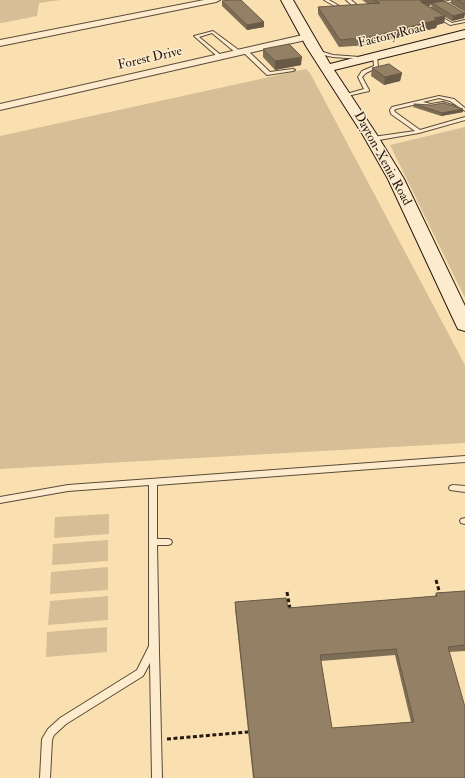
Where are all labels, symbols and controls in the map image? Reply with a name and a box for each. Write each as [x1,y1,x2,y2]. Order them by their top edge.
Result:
street label: Factory Road [356,20,428,52]
street label: Forest Drive [116,44,184,74]
street label: Dayton-Xenia Road [350,109,414,209]

